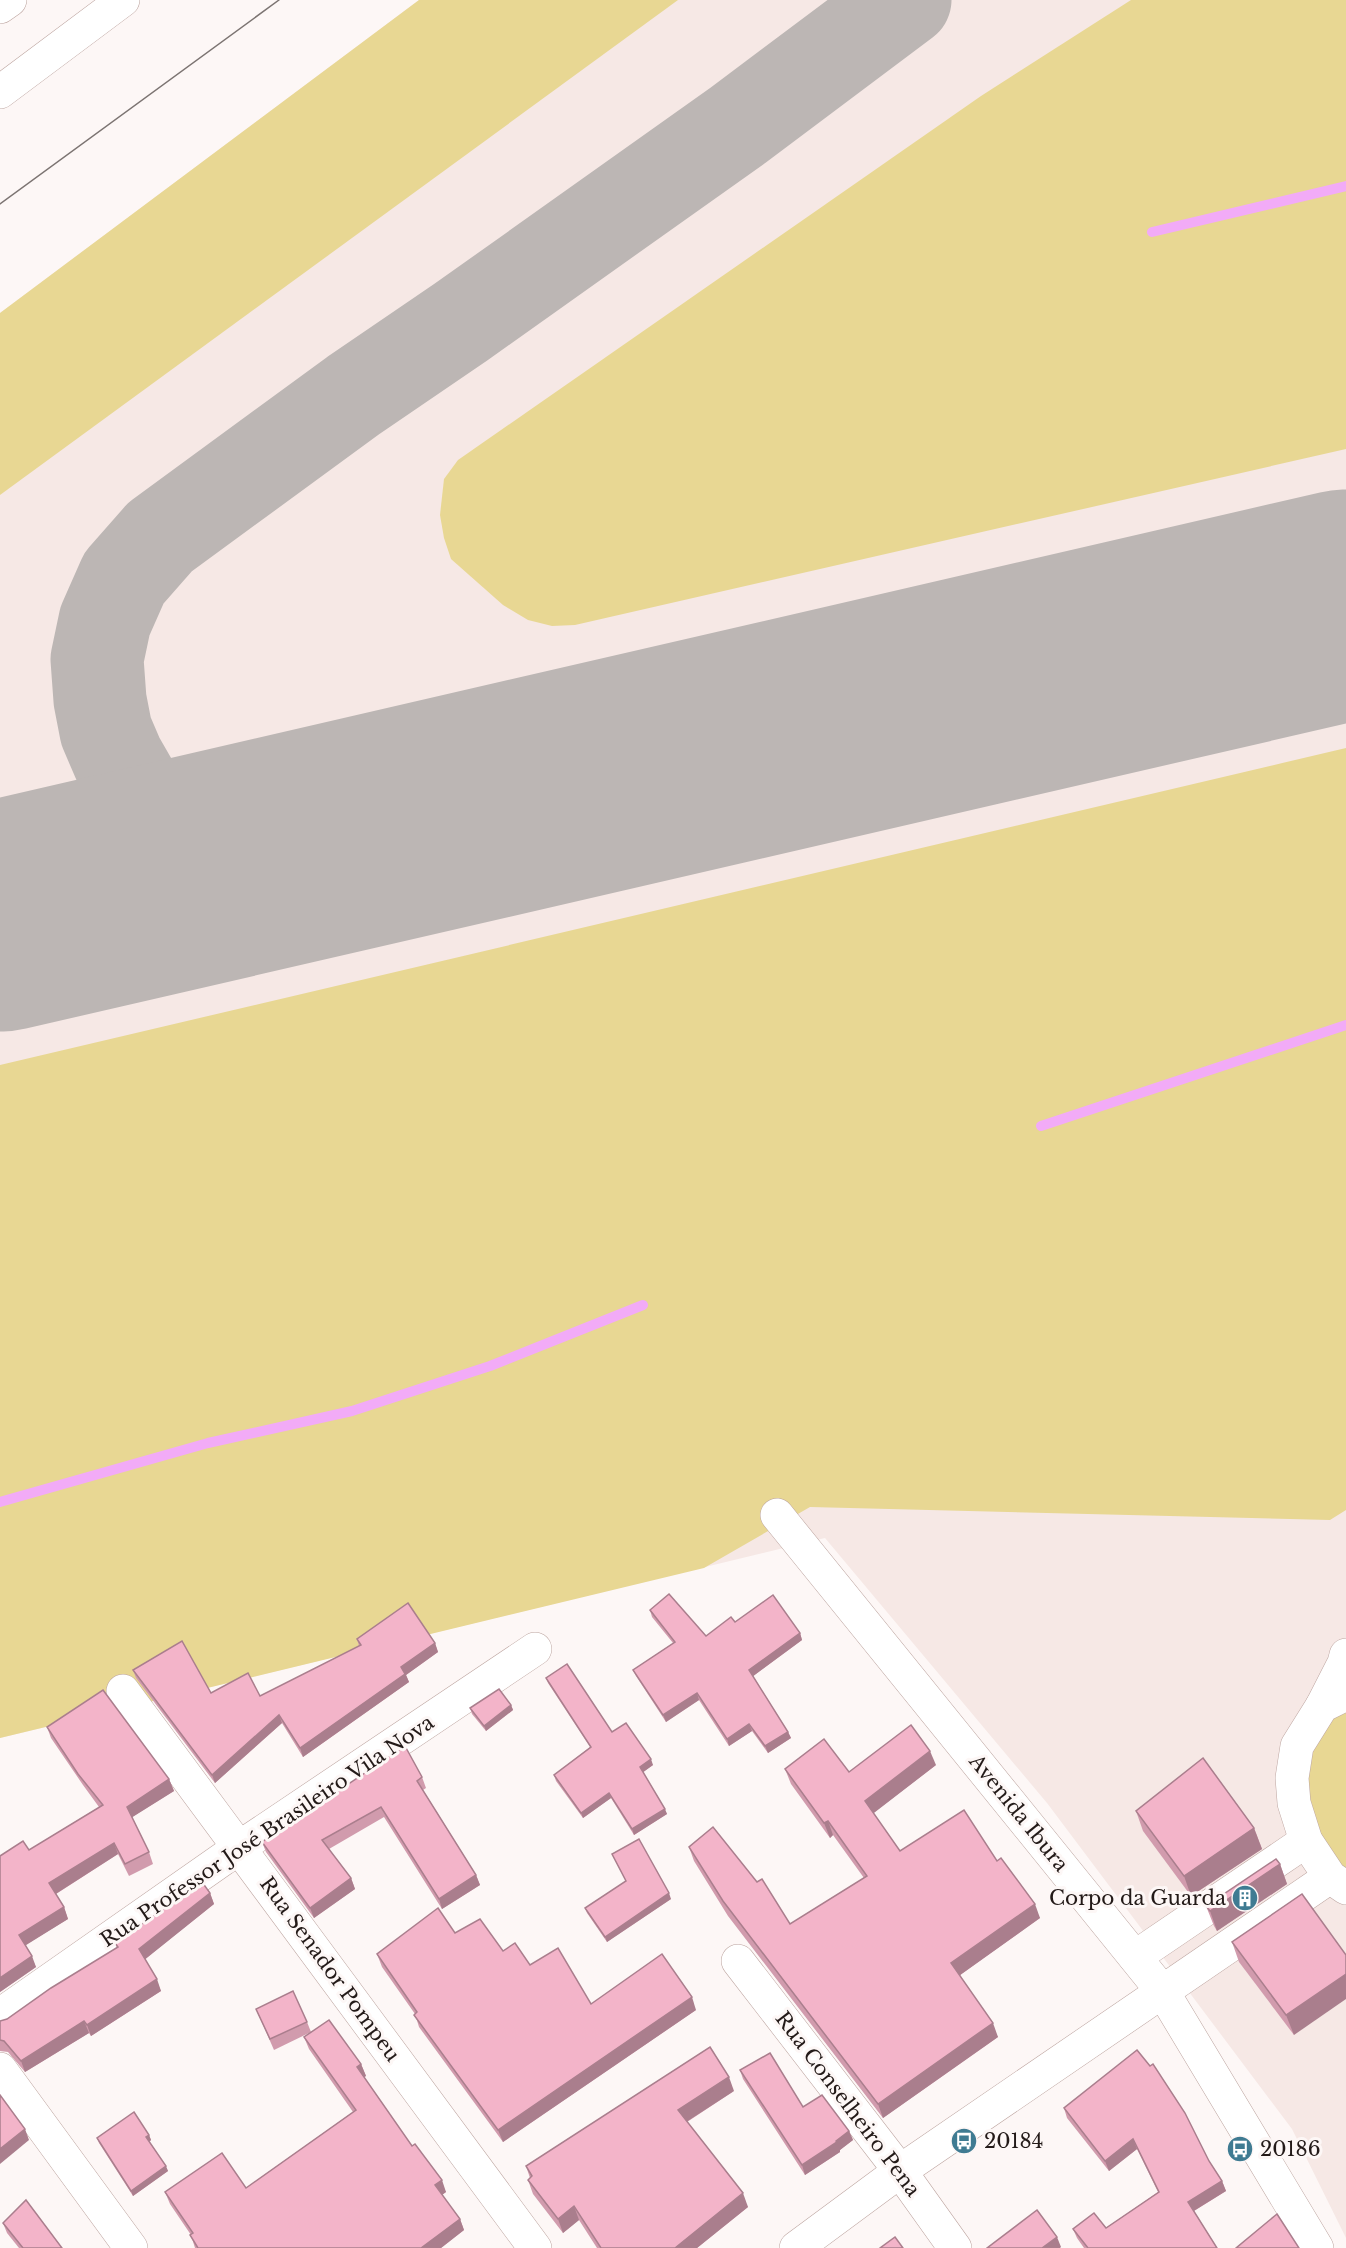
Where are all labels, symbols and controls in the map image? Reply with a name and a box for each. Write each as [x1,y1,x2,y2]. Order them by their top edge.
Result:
street label: Rua Professor José Brasileiro Vila Nova [96,1710,439,1952]
street label: Avenida Ibura [964,1749,1074,1877]
street label: Rua Senador Pompeu [255,1872,405,2066]
building icon: Corpo da Guarda [1230,1883,1260,1913]
place label: Corpo da Guarda [1049,1886,1227,1910]
street label: Rua Conselheiro Pena [771,2007,926,2202]
bus stop icon: 20184 [949,2126,979,2156]
place label: 20184 [984,2129,1043,2153]
bus stop icon: 20186 [1225,2134,1255,2164]
place label: 20186 [1260,2137,1321,2161]

